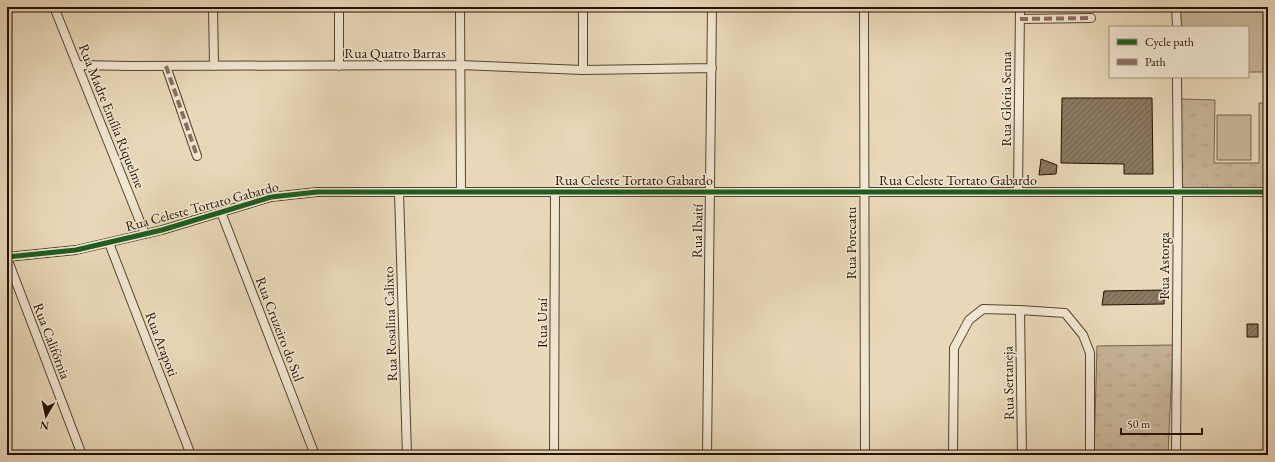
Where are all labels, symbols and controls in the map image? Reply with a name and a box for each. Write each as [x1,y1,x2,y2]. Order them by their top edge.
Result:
legend [1109,26,1249,78]
text: Cycle path [1145,34,1194,50]
street label: Rua Madre Emília Riquelme [75,41,149,191]
street label: Rua Quatro Barras [344,44,446,62]
street label: Rua Glória Senna [997,51,1015,147]
text: Path [1145,54,1166,70]
street label: Rua Celeste Tortato Gabardo [555,171,713,189]
street label: Rua Celeste Tortato Gabardo [879,171,1037,189]
street label: Rua Celeste Tortato Gabardo [123,177,281,235]
street label: Rua Ibaití [688,203,706,258]
street label: Rua Porecatu [842,206,860,279]
street label: Rua Astorga [1155,232,1173,300]
street label: Rua Rosalina Calixto [379,266,401,382]
street label: Rua Cruzeiro do Sul [252,274,308,384]
street label: Rua Uraí [533,298,551,348]
street label: Rua Califórnia [29,300,75,382]
street label: Rua Arapoti [141,309,183,379]
street label: Rua Sertaneja [998,345,1018,420]
north arrow [26,396,66,436]
scale bar [1121,410,1202,436]
text: 50 m [1127,416,1151,432]
text: N [39,418,50,433]

